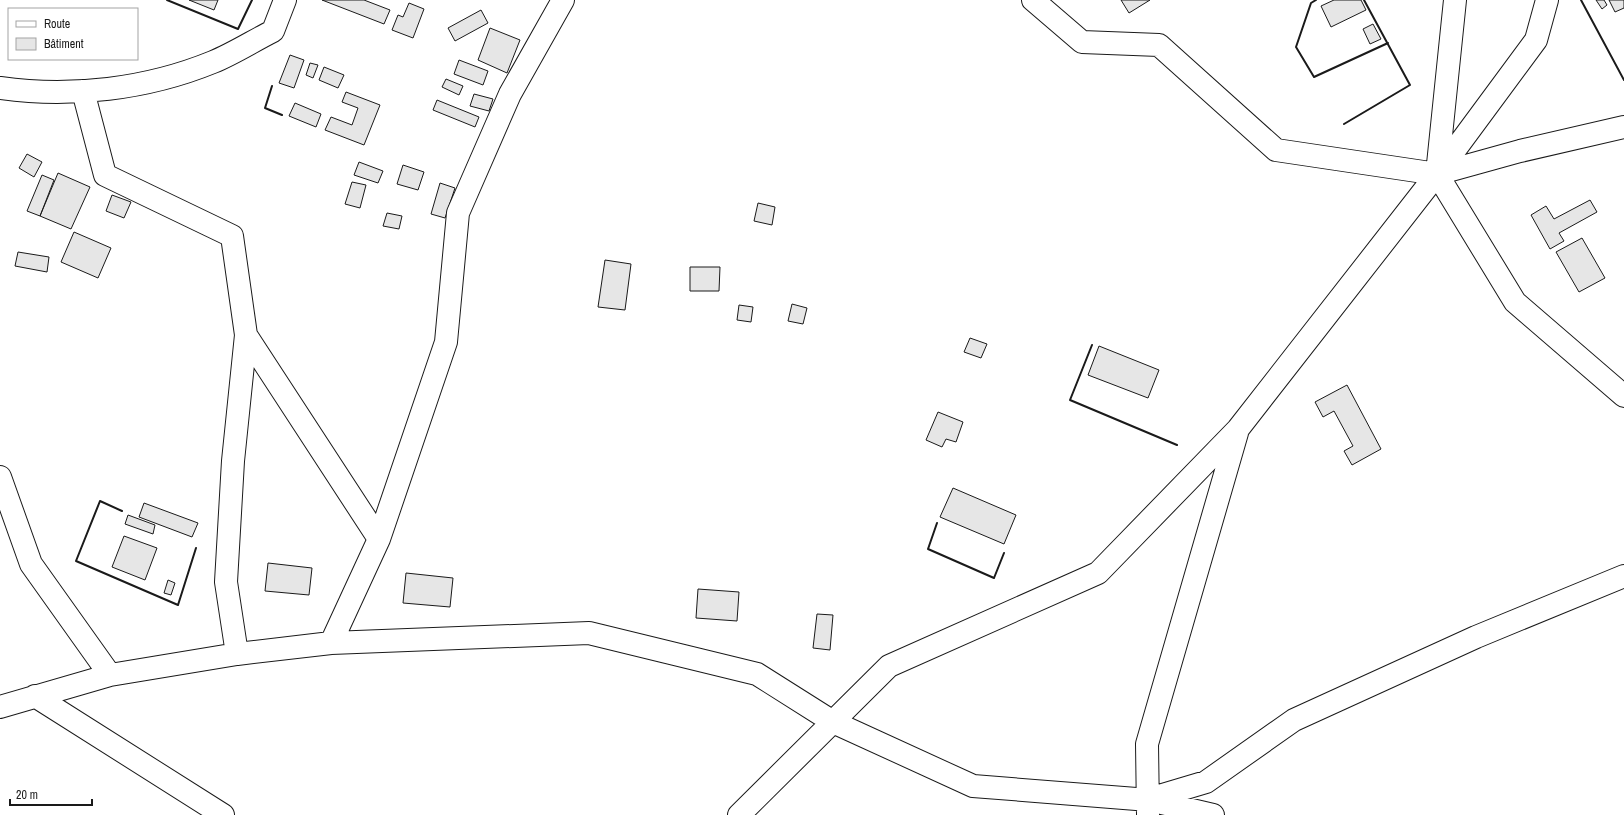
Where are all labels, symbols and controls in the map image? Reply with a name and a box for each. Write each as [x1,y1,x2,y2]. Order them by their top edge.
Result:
legend [8,8,138,60]
text: Route [44,16,70,32]
text: Bâtiment [44,36,84,52]
scale bar [10,781,92,807]
text: 20 m [16,787,38,803]

